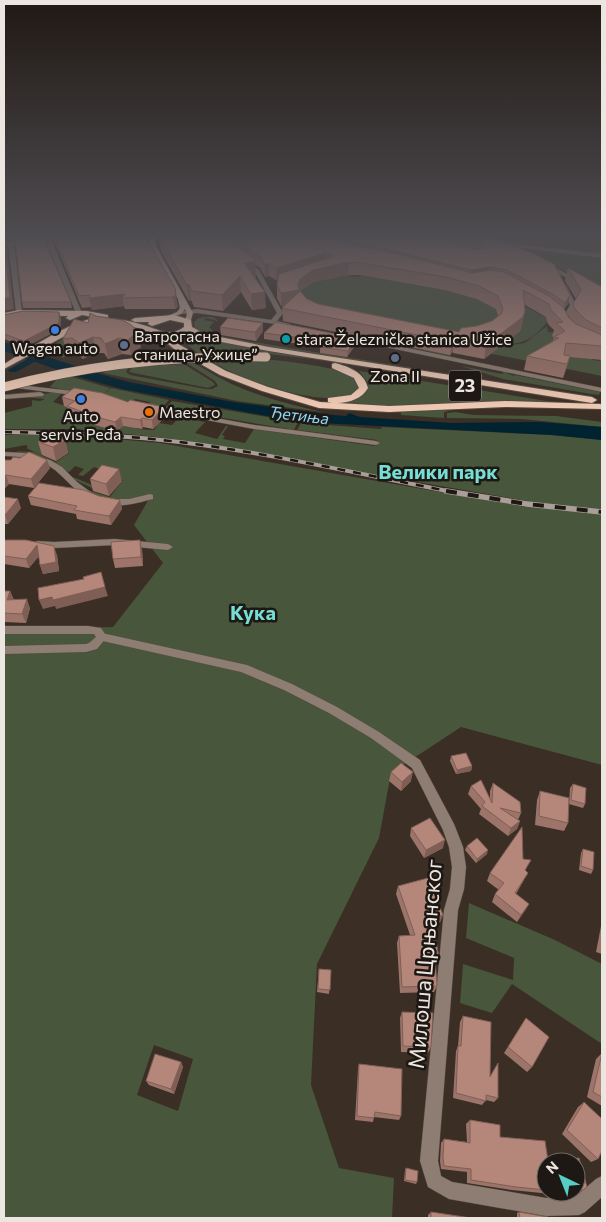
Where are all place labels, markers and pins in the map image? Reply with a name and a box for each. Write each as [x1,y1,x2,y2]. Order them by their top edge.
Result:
marker: Wagen auto [49,324,61,336]
place label: Ватрогасна станица „Ужице” [134,326,258,363]
place label: stara Železnička stanica Užice [296,329,512,348]
marker: stara Železnička stanica Užice [280,333,292,345]
place label: Wagen auto [12,338,98,357]
marker: Ватрогасна станица „Ужице” [118,339,130,351]
marker: Zona II [389,352,401,364]
place label: Zona II [370,366,420,385]
marker: Auto servis Peđa [75,393,87,405]
place label: Maestro [159,402,220,421]
place label: Auto servis Peđa [41,406,121,443]
marker: Maestro [143,406,155,418]

